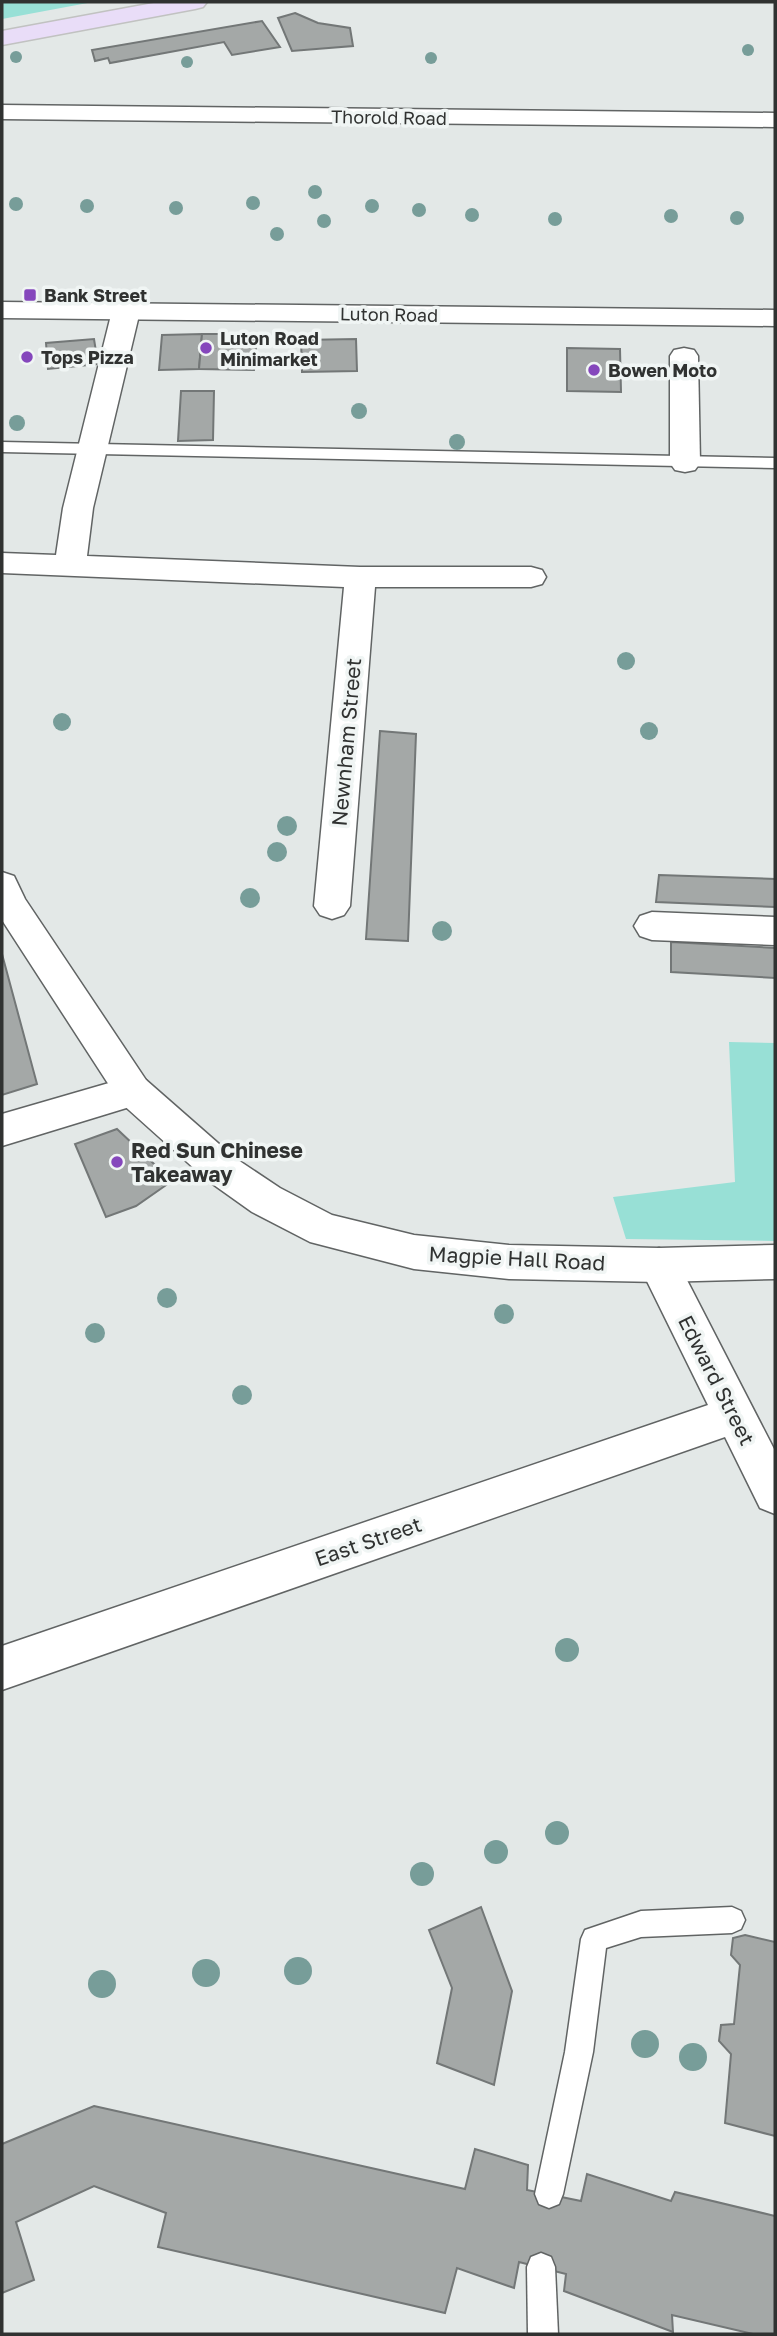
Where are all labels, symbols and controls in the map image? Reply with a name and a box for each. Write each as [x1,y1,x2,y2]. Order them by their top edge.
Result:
street label: Thorold Road [331,105,447,129]
place label: Bank Street [44,284,147,306]
marker: Bank Street [22,287,38,303]
street label: Luton Road [340,302,438,326]
place label: Luton Road Minimarket [220,327,319,370]
marker: Luton Road Minimarket [198,340,214,356]
place label: Tops Pizza [41,346,134,368]
marker: Tops Pizza [19,349,35,365]
place label: Bowen Moto [608,359,717,381]
marker: Bowen Moto [586,362,602,378]
street label: Newnham Street [326,657,366,827]
place label: Red Sun Chinese Takeaway [131,1137,303,1187]
marker: Red Sun Chinese Takeaway [109,1154,125,1170]
street label: Magpie Hall Road [428,1240,606,1276]
street label: Edward Street [673,1311,761,1449]
street label: East Street [311,1511,425,1571]

